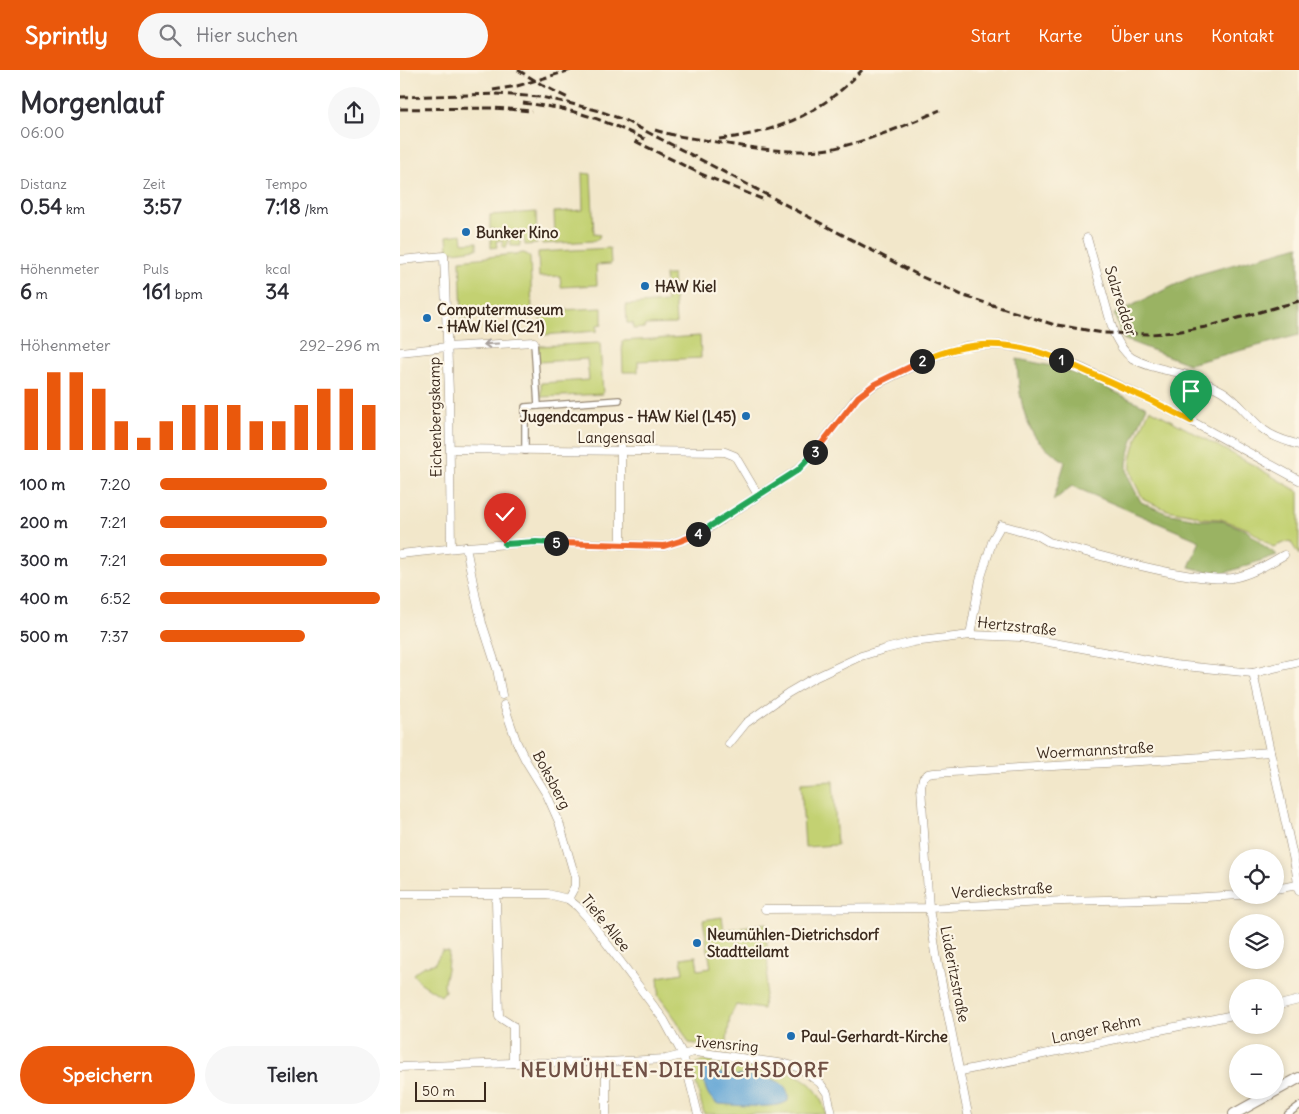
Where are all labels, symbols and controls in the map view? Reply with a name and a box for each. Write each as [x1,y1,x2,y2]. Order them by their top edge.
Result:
search box [138,13,488,58]
text: Sprintly [25,20,108,50]
icon: search [156,21,184,49]
text: Hier suchen [196,23,298,47]
text: Start [971,24,1010,47]
text: Karte [1038,24,1083,47]
text: Über uns [1111,24,1183,47]
text: Kontakt [1211,24,1274,47]
text: Morgenlauf [20,85,164,121]
button: share [328,87,380,139]
text: 06:00 [20,122,64,142]
text: Distanz [20,175,67,193]
text: Zeit [143,175,166,193]
text: Tempo [265,175,307,193]
text: 0.54 [20,193,62,220]
text: 3:57 [143,193,182,220]
text: 7:18 [265,193,301,220]
text: km [62,200,85,218]
text: /km [301,200,329,218]
place label: Bunker Kino [476,223,559,242]
marker: Bunker Kino [460,226,472,238]
text: Höhenmeter [20,260,99,278]
text: Puls [143,260,169,278]
text: kcal [265,260,291,278]
street label: Salzredder [1101,263,1141,339]
place label: HAW Kiel [655,277,716,296]
text: 6 [20,278,32,305]
text: 161 [143,278,171,305]
text: 34 [265,278,289,305]
marker: HAW Kiel [639,280,651,292]
text: m [32,285,48,303]
text: bpm [171,285,203,303]
place label: Computermuseum - HAW Kiel (C21) [437,300,563,337]
marker: Computermuseum - HAW Kiel (C21) [421,312,433,324]
text: Höhenmeter [20,335,111,355]
text: 292–296 m [299,335,380,355]
one-way arrow [483,340,499,349]
pin: 2 [910,348,934,374]
pin: 1 [1048,348,1074,372]
text: 1 [1059,351,1064,369]
text: 2 [919,352,926,370]
street label: Eichenbergskamp [424,357,446,477]
pin [1170,370,1212,421]
icon: arrive [1177,377,1205,405]
place label: Jugendcampus - HAW Kiel (L45) [520,407,736,427]
marker: Jugendcampus - HAW Kiel (L45) [740,410,752,422]
street label: Langensaal [577,428,655,447]
pin: 3 [802,440,828,464]
text: 3 [812,443,819,461]
text: 100 m [20,474,65,494]
text: 7:20 [100,474,131,494]
pin [484,493,526,544]
icon: check [491,500,519,528]
text: 200 m [20,512,68,532]
text: 7:21 [100,512,127,532]
pin: 4 [686,522,710,546]
text: 4 [694,525,703,543]
pin: 5 [544,530,568,556]
text: 5 [552,534,561,552]
text: 300 m [20,550,68,570]
text: 7:21 [100,550,127,570]
text: 400 m [20,588,68,608]
text: 6:52 [100,588,131,608]
street label: Hertzstraße [976,612,1058,640]
text: 500 m [20,626,68,646]
text: 7:37 [100,626,128,646]
street label: Woermannstraße [1036,737,1154,763]
street label: Boksberg [529,748,575,812]
map controls [1229,849,1284,1099]
button: locate [1229,849,1284,904]
street label: Verdieckstraße [951,878,1053,902]
street label: Tiefe Allee [577,891,635,955]
button: layers [1229,914,1284,969]
street label: Lüderitzstraße [936,924,974,1024]
place label: Neumühlen-Dietrichsdorf Stadtteilamt [707,925,880,961]
marker: Neumühlen-Dietrichsdorf Stadtteilamt [691,937,703,949]
button: + [1229,979,1284,1034]
street label: Langer Rehm [1050,1010,1142,1048]
place label: Paul-Gerhardt-Kirche [801,1027,948,1046]
marker: Paul-Gerhardt-Kirche [785,1030,797,1042]
street label: Ivensring [695,1032,759,1056]
button: − [1229,1044,1284,1099]
button: Speichern [20,1046,195,1104]
button: Teilen [205,1046,380,1104]
district label: NEUMÜHLEN-DIETRICHSDORF [520,1057,830,1082]
scale bar [415,1079,486,1102]
text: 50 m [422,1082,455,1100]

